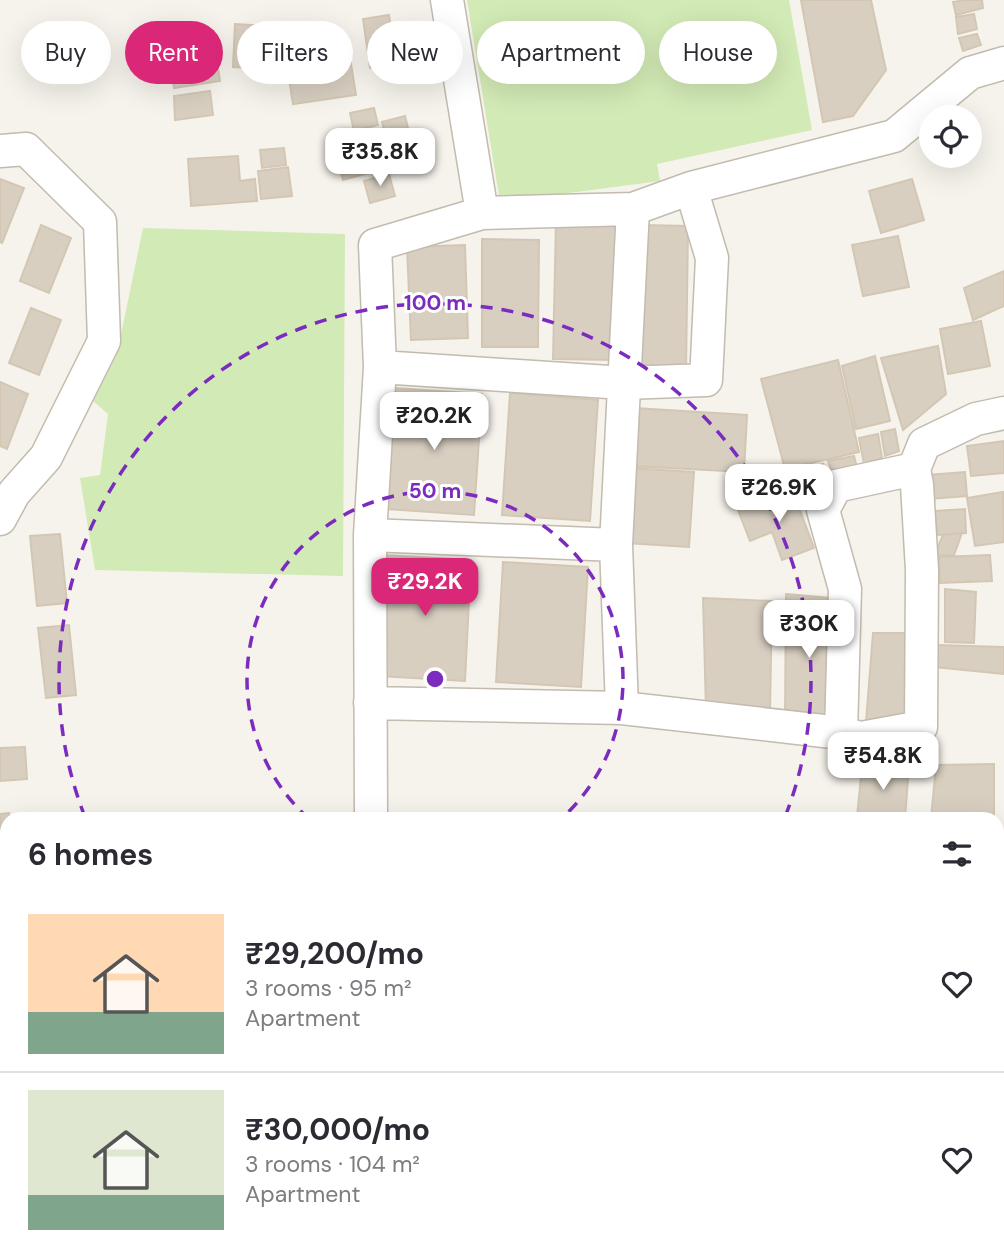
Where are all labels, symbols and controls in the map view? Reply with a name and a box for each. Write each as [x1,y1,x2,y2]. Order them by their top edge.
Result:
chip: Buy [21,21,111,84]
chip: Rent [125,21,223,84]
chip: Filters [237,21,353,84]
chip: New [367,21,463,84]
chip: Apartment [477,21,645,84]
chip: House [659,21,777,84]
map controls [919,105,982,168]
button: locate [919,105,982,168]
pin: ₹35.8K [323,128,437,188]
text: ₹35.8K [341,136,419,166]
text: 100 m [404,289,466,317]
pin: ₹20.2K [377,392,491,452]
text: ₹20.2K [396,400,472,430]
pin: ₹26.9K [722,464,836,524]
text: ₹26.9K [741,472,817,502]
text: 50 m [409,477,461,505]
pin: ₹29.2K [368,558,482,618]
text: ₹29.2K [387,566,463,596]
pin: ₹30K [768,600,850,660]
text: ₹30K [779,608,839,638]
centre of rings [423,667,447,691]
pin: ₹54.8K [826,732,940,792]
text: ₹54.8K [844,740,922,770]
text: 6 homes [28,835,153,874]
icon: filters [938,835,976,873]
text: ₹29,200/mo [245,934,424,973]
icon: home [84,942,168,1026]
icon: heart [938,965,976,1003]
text: 3 rooms · 95 m² [245,973,412,1003]
text: Apartment [245,1003,360,1033]
text: ₹30,000/mo [245,1110,430,1149]
icon: home [84,1118,168,1202]
icon: heart [938,1141,976,1179]
text: 3 rooms · 104 m² [245,1149,420,1179]
text: Apartment [245,1179,360,1209]

